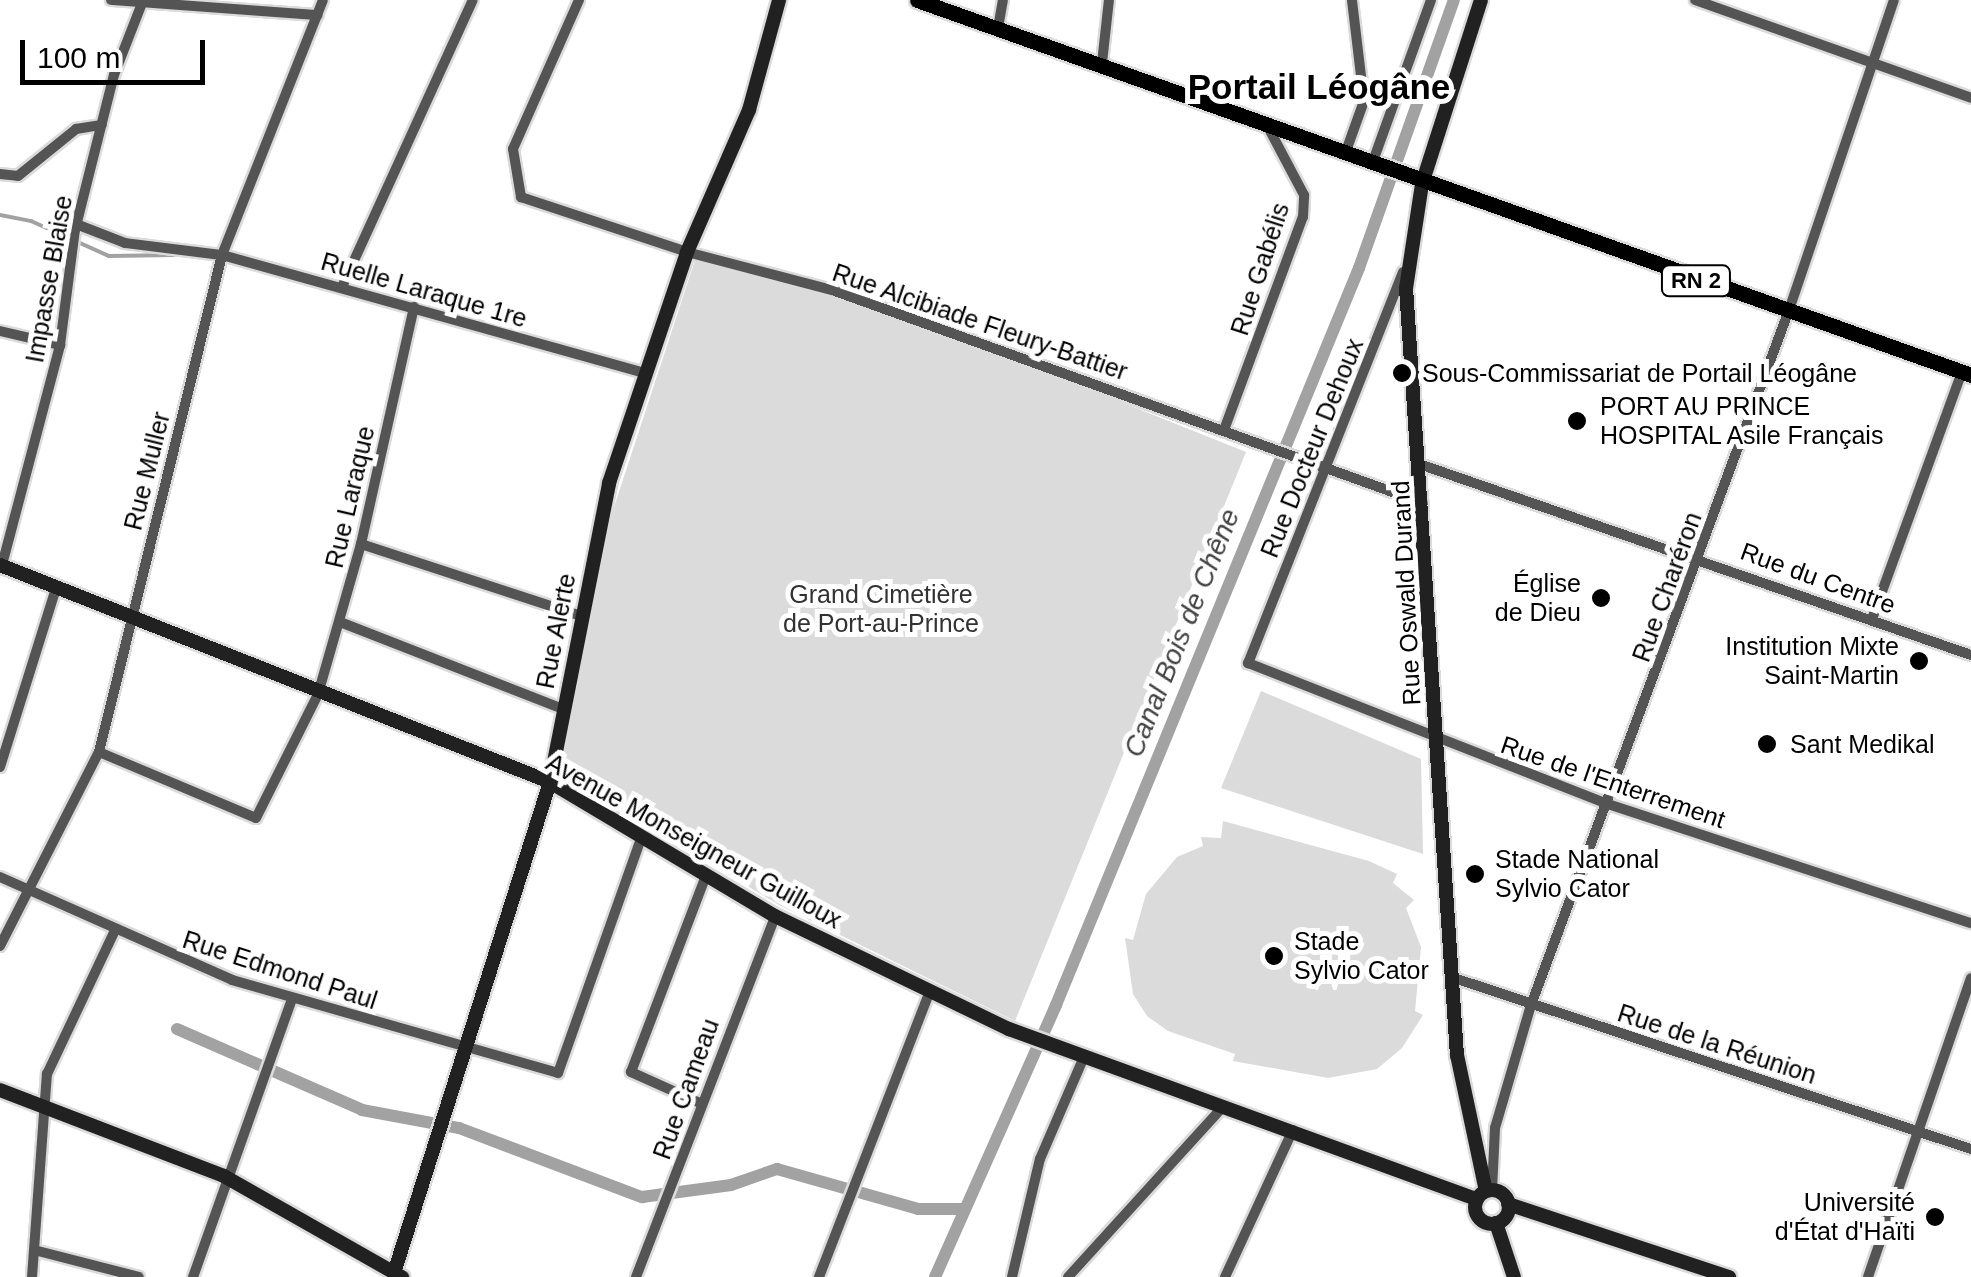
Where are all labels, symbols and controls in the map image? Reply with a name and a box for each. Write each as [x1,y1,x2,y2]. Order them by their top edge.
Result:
scale bar [25,20,210,82]
text: 100 m [37,41,120,74]
district label: Portail Léogâne [1188,66,1450,108]
street label: Impasse Blaise [20,193,78,365]
street label: Rue Gabélis [1224,199,1296,339]
street label: Ruelle Laraque 1re [318,246,530,334]
street label: Rue Alcibiade Fleury-Battier [828,257,1132,387]
road number: RN 2 [1658,264,1734,298]
street label: Rue Docteur Dehoux [1254,334,1370,562]
place label: Sous-Commissariat de Portail Léogâne [1422,358,1857,388]
marker: Sous-Commissariat de Portail Léogâne [1391,362,1413,384]
place label: PORT AU PRINCE HOSPITAL Asile Français [1600,392,1886,451]
marker: PORT AU PRINCE HOSPITAL Asile Français [1564,408,1590,434]
street label: Rue Muller [118,409,176,533]
street label: Rue Laraque [319,423,381,571]
street label: Rue Oswald Durand [1385,480,1427,706]
water label: Canal Bois de Chêne [1117,504,1247,762]
street label: Rue Charéron [1626,508,1708,666]
street label: Rue du Centre [1736,536,1900,620]
place label: Église de Dieu [1495,569,1581,628]
street label: Rue Alerte [530,570,582,692]
park label: Grand Cimetière de Port-au-Prince [783,580,979,639]
marker: Église de Dieu [1590,587,1612,609]
place label: Institution Mixte Saint-Martin [1725,632,1899,691]
marker: Institution Mixte Saint-Martin [1908,650,1930,672]
street label: Rue de l'Enterrement [1497,729,1729,835]
place label: Sant Medikal [1790,729,1935,759]
marker: Sant Medikal [1754,731,1780,757]
street label: Avenue Monseigneur Guilloux [541,747,847,935]
place label: Stade National Sylvio Cator [1495,845,1659,904]
marker: Stade National Sylvio Cator [1464,863,1486,885]
street label: Rue Edmond Paul [179,924,381,1016]
place label: Stade Sylvio Cator [1294,927,1429,986]
marker: Stade Sylvio Cator [1263,945,1285,967]
street label: Rue de la Réunion [1614,998,1820,1090]
street label: Rue Cameau [647,1015,725,1163]
place label: Université d'État d'Haïti [1775,1188,1915,1247]
marker: Université d'État d'Haïti [1924,1206,1946,1228]

